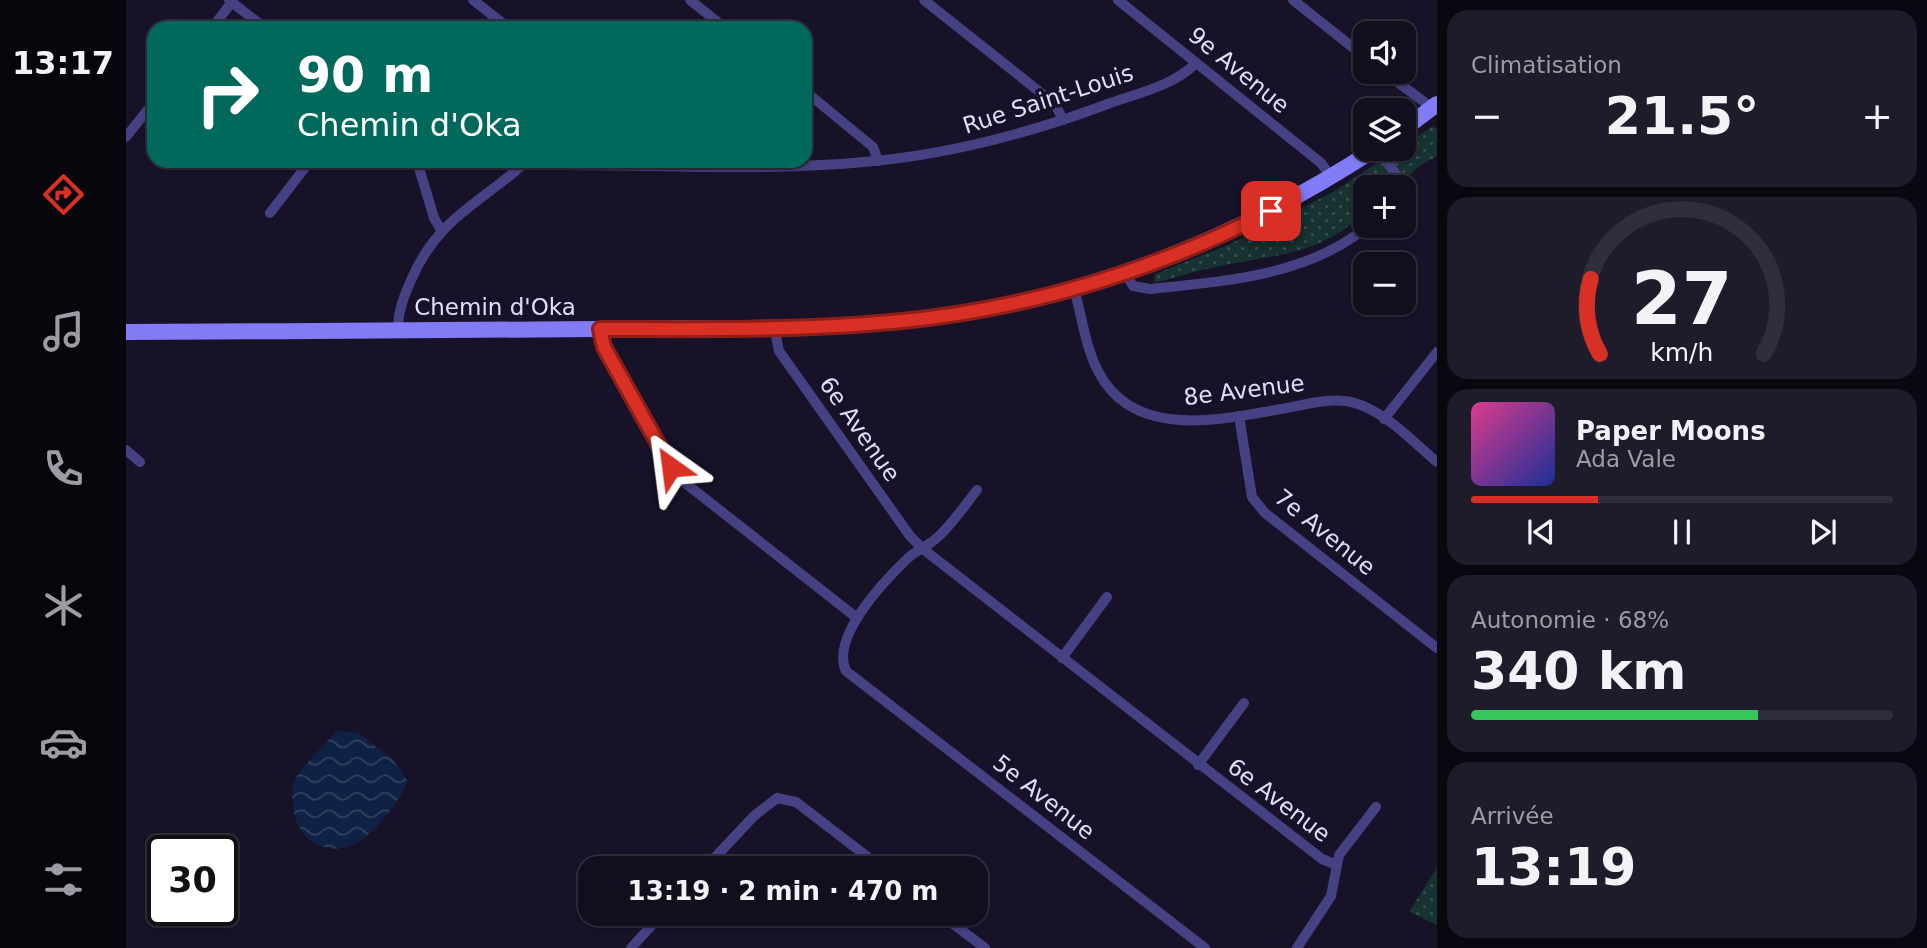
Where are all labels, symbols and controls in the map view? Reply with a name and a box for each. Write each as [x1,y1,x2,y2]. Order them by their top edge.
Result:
map controls [1353,21,1416,315]
button: sound [1353,21,1416,84]
street label: 9e Avenue [1184,22,1294,118]
text: 13:17 [12,44,114,82]
text: 90 m [297,47,433,104]
icon: right [182,49,273,140]
text: Climatisation [1471,52,1622,78]
street label: Rue Saint-Louis [960,59,1136,139]
text: 21.5° [1605,86,1759,146]
text: − [1471,94,1503,138]
text: + [1861,94,1893,138]
button: layers [1353,98,1416,161]
text: Chemin d'Oka [297,106,522,144]
icon: directions [39,170,88,219]
button: + [1353,175,1416,238]
pin [1241,181,1301,241]
icon: arrive [1252,192,1290,230]
button: − [1353,252,1416,315]
text: 27 [1631,256,1733,341]
street label: Chemin d'Oka [414,294,576,320]
icon: music [39,307,88,356]
text: km/h [1650,337,1714,366]
street label: 8e Avenue [1182,370,1306,410]
street label: 6e Avenue [814,372,906,486]
text: Paper Moons [1576,416,1766,446]
position arrow [634,430,708,504]
icon: phone [39,444,88,493]
text: Ada Vale [1576,446,1676,472]
street label: 7e Avenue [1270,484,1380,580]
icon: previous [1522,513,1560,551]
icon: pause [1663,513,1701,551]
icon: next [1804,513,1842,551]
icon: climate [39,581,88,630]
text: Autonomie · 68% [1471,607,1669,633]
text: 340 km [1471,641,1686,701]
icon: car [39,718,88,767]
street label: 5e Avenue [988,749,1100,845]
street label: 6e Avenue [1223,753,1335,847]
text: Arrivée [1471,803,1554,829]
speed limit sign: 30 [147,835,238,926]
text: 13:19 [1471,837,1637,897]
icon: filters [39,855,88,904]
text: 13:19 · 2 min · 470 m [628,876,938,906]

